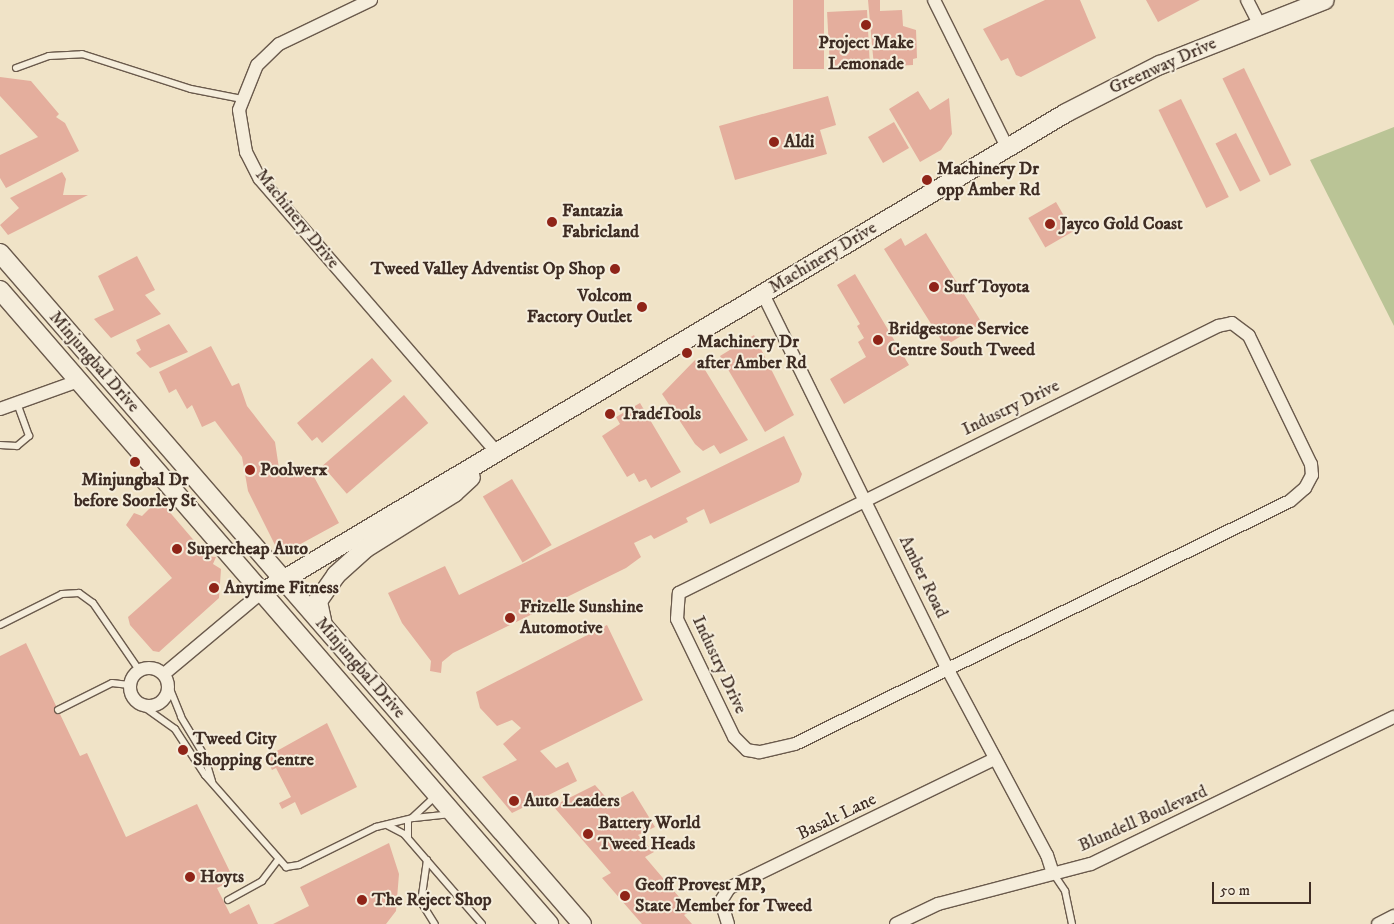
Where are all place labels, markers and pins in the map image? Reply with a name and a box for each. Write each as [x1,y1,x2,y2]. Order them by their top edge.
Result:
marker: Project Make Lemonade [860,19,872,31]
place label: Project Make Lemonade [818,33,914,76]
place label: Aldi [784,131,814,153]
marker: Aldi [768,136,780,148]
place label: Machinery Dr opp Amber Rd [937,159,1040,202]
marker: Machinery Dr opp Amber Rd [921,174,933,186]
place label: Fantazia Fabricland [562,201,639,243]
place label: Jayco Gold Coast [1060,213,1183,235]
marker: Fantazia Fabricland [546,216,558,228]
marker: Jayco Gold Coast [1044,218,1056,230]
place label: Tweed Valley Adventist Op Shop [371,258,605,280]
marker: Tweed Valley Adventist Op Shop [609,263,621,275]
place label: Surf Toyota [944,276,1030,298]
marker: Surf Toyota [928,281,940,293]
place label: Volcom Factory Outlet [527,286,632,328]
marker: Volcom Factory Outlet [636,301,648,313]
place label: Bridgestone Service Centre South Tweed [888,319,1035,362]
place label: Machinery Dr after Amber Rd [697,332,806,374]
marker: Bridgestone Service Centre South Tweed [872,334,884,346]
marker: Machinery Dr after Amber Rd [681,347,693,359]
place label: TradeTools [620,403,701,425]
marker: TradeTools [604,408,616,420]
marker: Minjungbal Dr before Soorley St [129,456,141,468]
place label: Poolwerx [260,459,327,481]
marker: Poolwerx [244,464,256,476]
place label: Minjungbal Dr before Soorley St [74,470,196,512]
place label: Supercheap Auto [187,538,308,560]
marker: Supercheap Auto [171,543,183,555]
place label: Anytime Fitness [224,577,339,599]
marker: Anytime Fitness [208,582,220,594]
place label: Frizelle Sunshine Automotive [520,597,643,640]
marker: Frizelle Sunshine Automotive [504,612,516,624]
place label: Tweed City Shopping Centre [193,729,314,772]
marker: Tweed City Shopping Centre [177,744,189,756]
place label: Auto Leaders [524,790,620,812]
marker: Auto Leaders [508,795,520,807]
place label: Battery World Tweed Heads [598,813,700,856]
marker: Battery World Tweed Heads [582,828,594,840]
place label: Hoyts [200,866,244,888]
marker: Hoyts [184,871,196,883]
place label: Geoff Provest MP, State Member for Tweed [635,875,812,918]
place label: The Reject Shop [372,889,491,911]
marker: Geoff Provest MP, State Member for Tweed [619,890,631,902]
marker: The Reject Shop [356,894,368,906]

